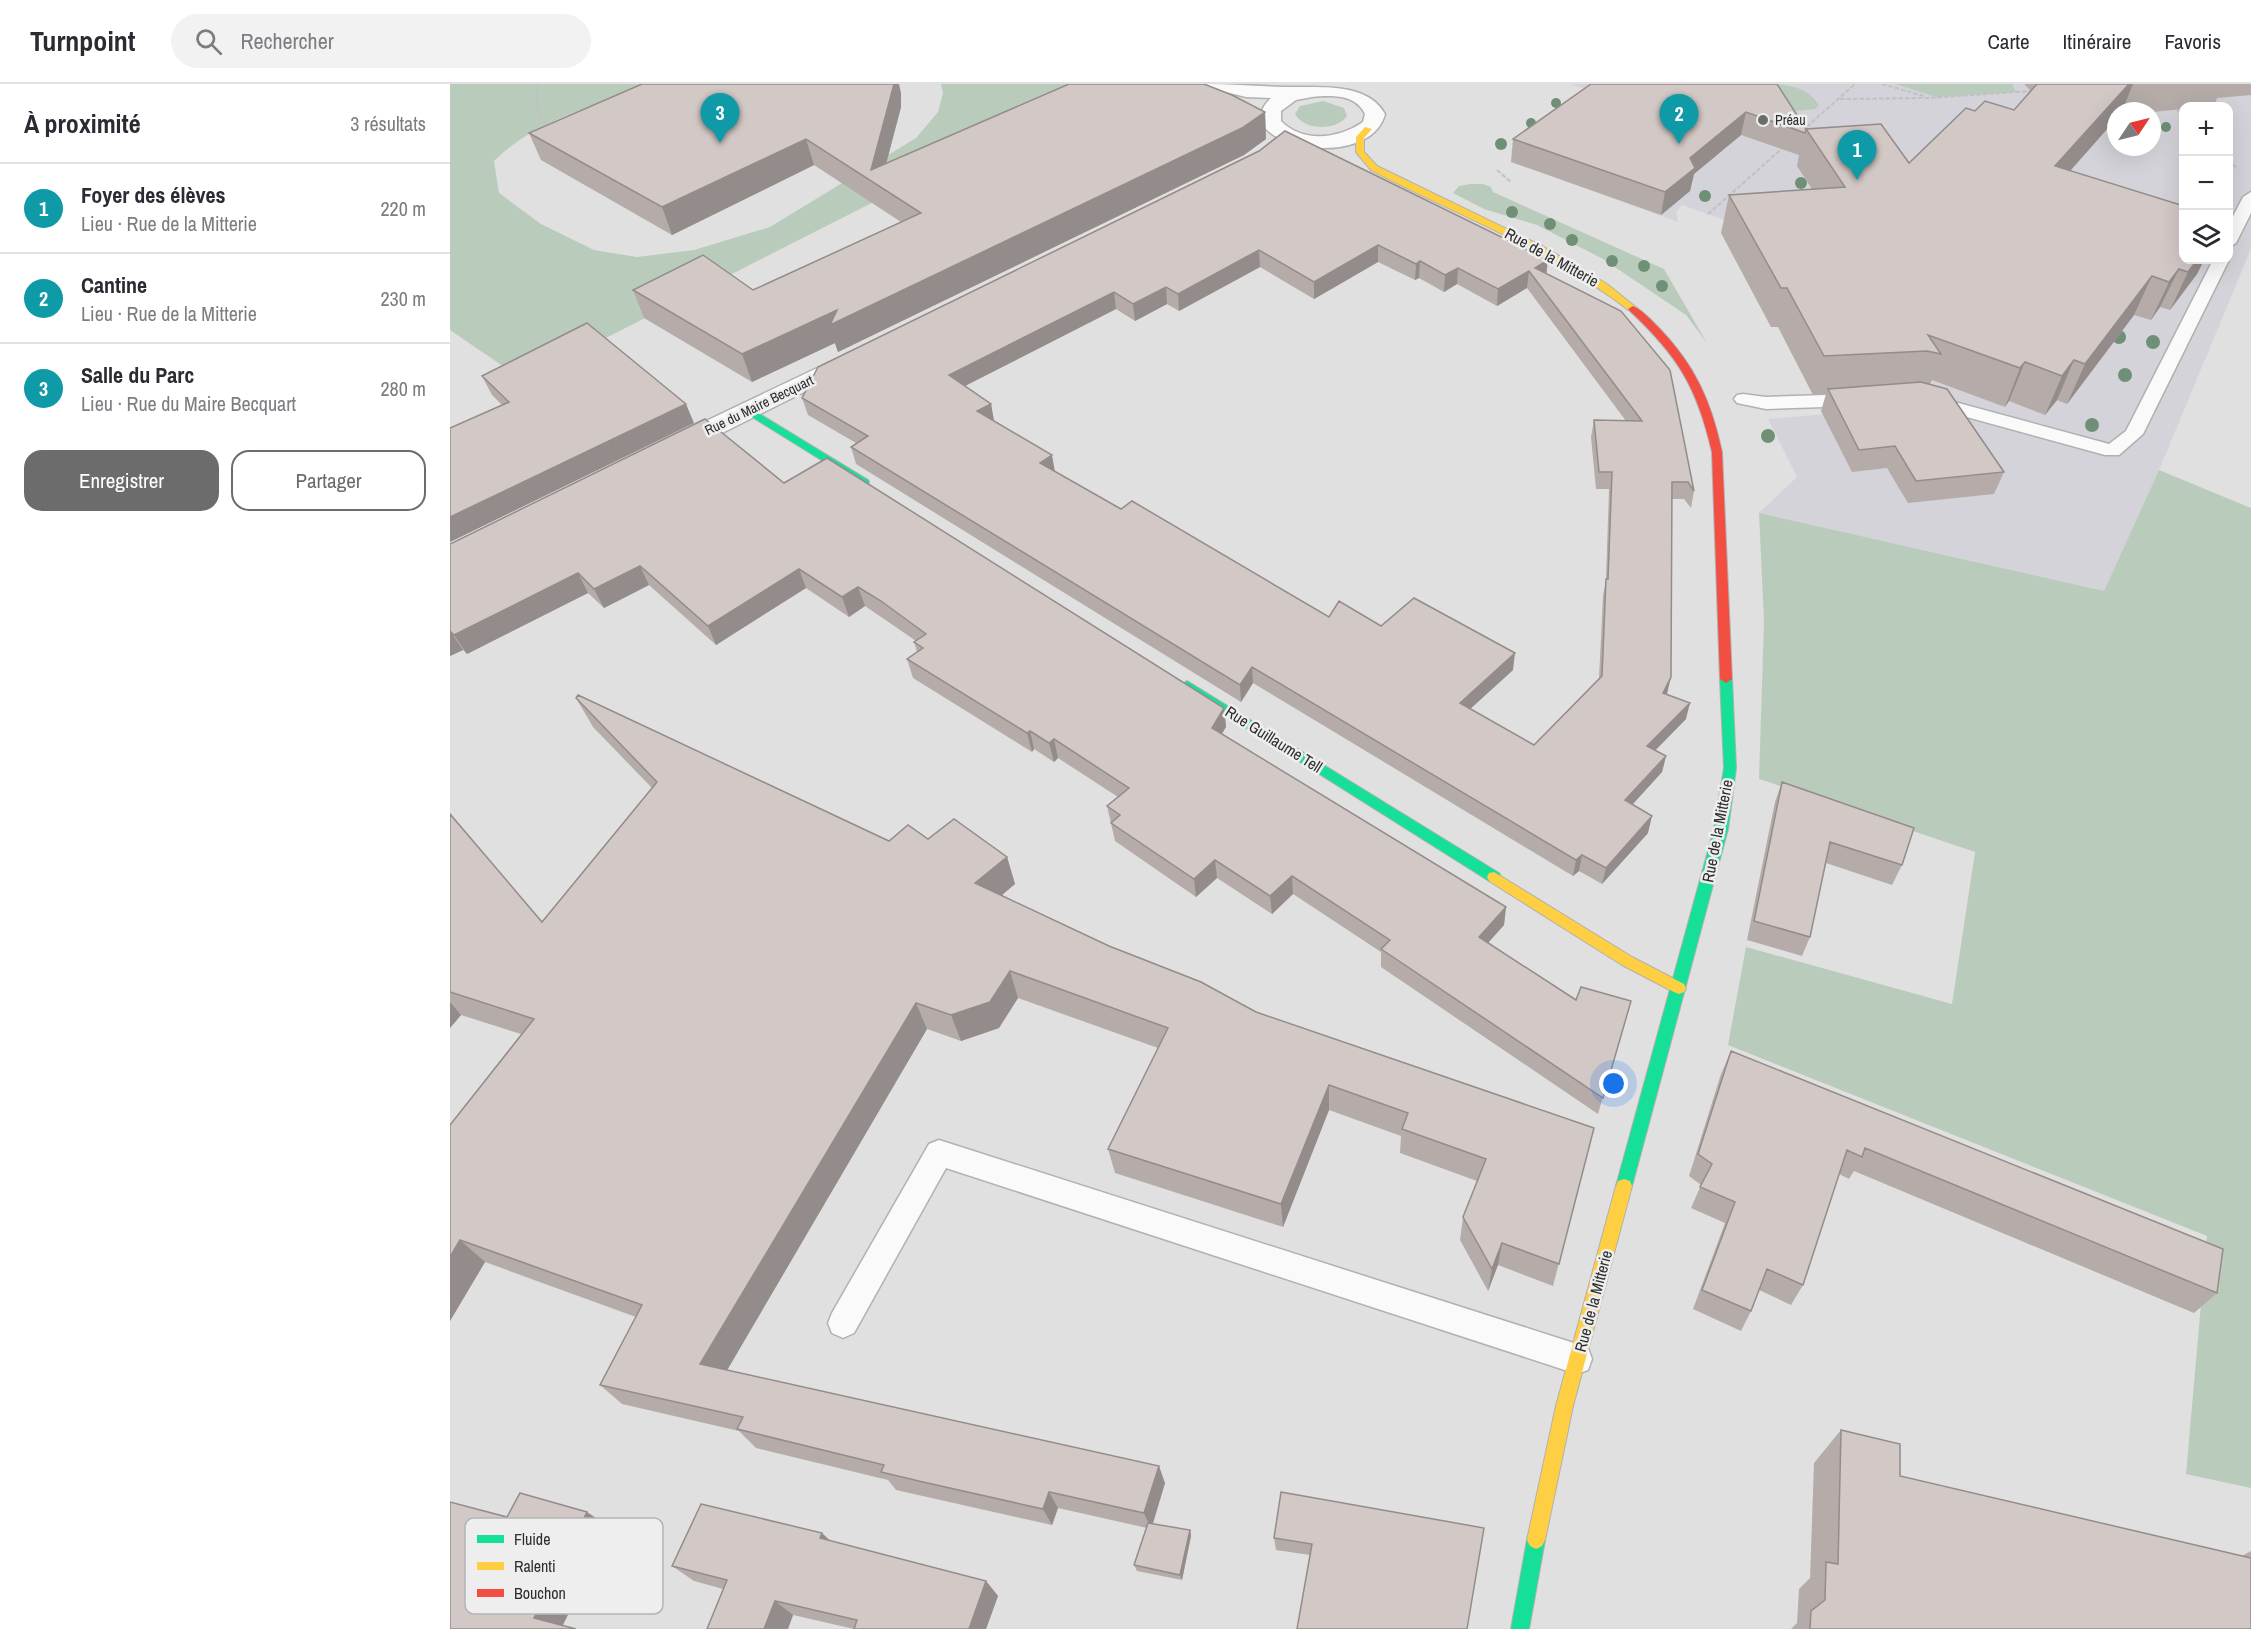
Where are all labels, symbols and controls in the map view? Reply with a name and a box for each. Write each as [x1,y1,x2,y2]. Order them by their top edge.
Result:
search box [171,14,591,68]
text: Turnpoint [30,22,135,60]
icon: search [192,25,225,58]
text: Rechercher [240,26,334,56]
text: Carte [1987,27,2030,56]
text: Itinéraire [2063,27,2131,56]
text: Favoris [2164,27,2221,56]
pin: 3 [700,94,740,143]
pin: 2 [1660,94,1698,144]
north arrow [2107,102,2161,156]
map controls [2179,102,2233,264]
button: + [2179,102,2233,156]
text: À proximité [24,106,141,141]
text: 3 résultats [350,110,426,137]
place label: Préau [1775,111,1806,129]
marker: Préau [1756,113,1770,127]
pin: 1 [1838,130,1876,180]
button: − [2179,156,2233,210]
text: Foyer des élèves [81,180,226,210]
text: 1 [39,195,48,222]
text: 220 m [380,195,426,222]
text: Lieu · Rue de la Mitterie [81,210,257,237]
button: layers [2179,210,2233,264]
street label: Rue de la Mitterie [1501,222,1603,292]
text: Cantine [81,270,147,300]
text: 2 [39,285,48,312]
text: 230 m [380,285,426,312]
text: Lieu · Rue de la Mitterie [81,300,257,327]
text: Salle du Parc [81,360,194,390]
street label: Rue du Maire Becquart [702,371,816,439]
text: 3 [39,375,48,402]
text: 280 m [380,375,426,402]
text: Lieu · Rue du Maire Becquart [81,390,296,417]
button: Enregistrer [24,450,219,511]
button: Partager [231,450,426,511]
street label: Rue Guillaume Tell [1221,700,1327,778]
street label: Rue de la Mitterie [1696,778,1738,884]
your location [1599,1069,1628,1098]
street label: Rue de la Mitterie [1569,1248,1617,1354]
legend [465,1518,663,1614]
text: Fluide [514,1528,550,1550]
text: Ralenti [514,1555,556,1577]
text: Bouchon [514,1582,566,1604]

